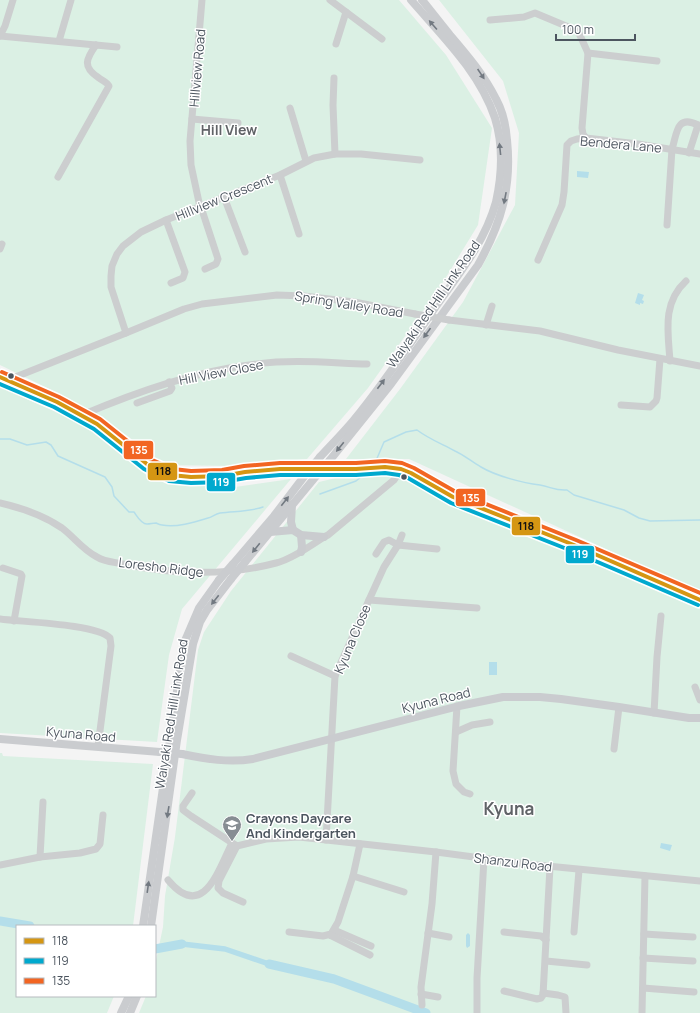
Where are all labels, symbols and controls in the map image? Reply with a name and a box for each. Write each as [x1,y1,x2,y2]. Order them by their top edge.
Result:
scale bar [556,16,635,42]
one-way arrow [428,20,437,30]
text: 100 m [562,21,594,38]
street label: Hillview Road [185,28,209,108]
one-way arrow [478,68,485,79]
district label: Hill View [201,120,257,139]
street label: Bendera Lane [579,131,663,157]
one-way arrow [497,143,503,155]
street label: Hillview Crescent [173,169,275,225]
one-way arrow [502,191,508,204]
street label: Waiyaki Red Hill Link Road [382,237,484,371]
street label: Spring Valley Road [293,287,405,321]
one-way arrow [423,328,432,339]
street label: Hill View Close [177,355,265,389]
unlabelled marker [6,371,16,381]
one-way arrow [376,379,385,390]
line badge: 135 [123,440,154,460]
text: 135 [130,442,148,457]
one-way arrow [335,442,344,453]
line badge: 118 [147,462,178,481]
text: 118 [155,463,171,478]
line badge: 119 [206,472,236,492]
unlabelled marker [399,472,409,482]
text: 119 [213,474,229,489]
line badge: 135 [455,488,486,507]
text: 135 [462,490,480,505]
one-way arrow [281,496,289,507]
line badge: 118 [511,516,541,536]
text: 118 [518,518,534,533]
one-way arrow [252,543,261,553]
line badge: 119 [565,545,595,564]
text: 119 [572,546,588,561]
street label: Loresho Ridge [117,553,205,581]
one-way arrow [210,594,219,605]
street label: Kyuna Close [329,601,375,676]
street label: Waiyaki Red Hill Link Road [150,638,192,790]
street label: Kyuna Road [400,683,472,717]
street label: Kyuna Road [45,722,117,746]
district label: Kyuna [484,797,534,820]
one-way arrow [164,806,170,818]
place label: Crayons Daycare And Kindergarten [246,809,356,842]
school or university icon: Crayons Daycare And Kindergarten [221,814,243,842]
street label: Shanzu Road [473,848,553,876]
one-way arrow [145,881,151,893]
legend [16,925,156,997]
text: 118 [52,932,68,949]
text: 119 [52,952,69,969]
text: 135 [52,972,70,989]

